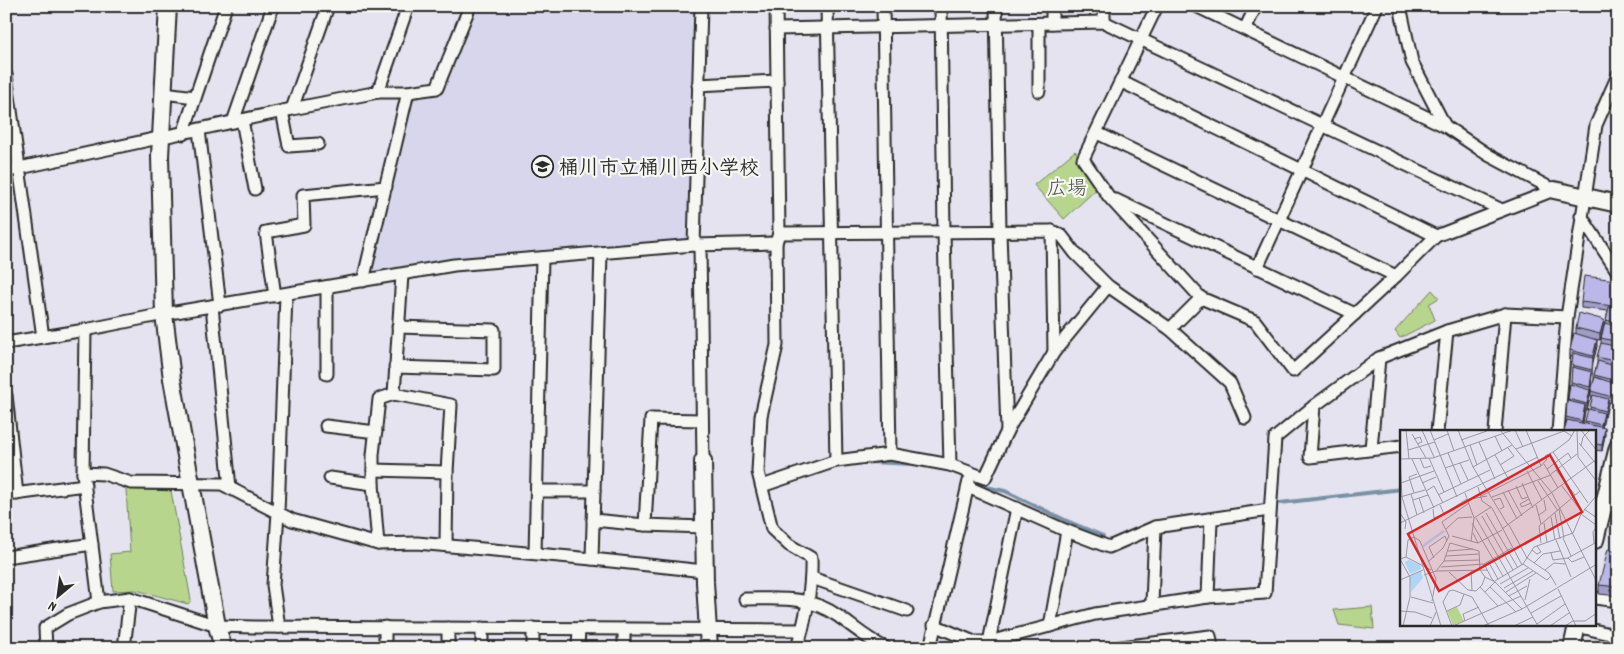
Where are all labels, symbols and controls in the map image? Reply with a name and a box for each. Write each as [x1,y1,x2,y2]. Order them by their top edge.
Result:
school or university icon: 桶川市立桶川西小学校 [531,155,555,179]
place label: 桶川市立桶川西小学校 [559,156,759,184]
park label: 広場 [1047,176,1087,204]
inset map [1400,430,1596,626]
north arrow [32,572,82,622]
text: N [45,595,61,616]

